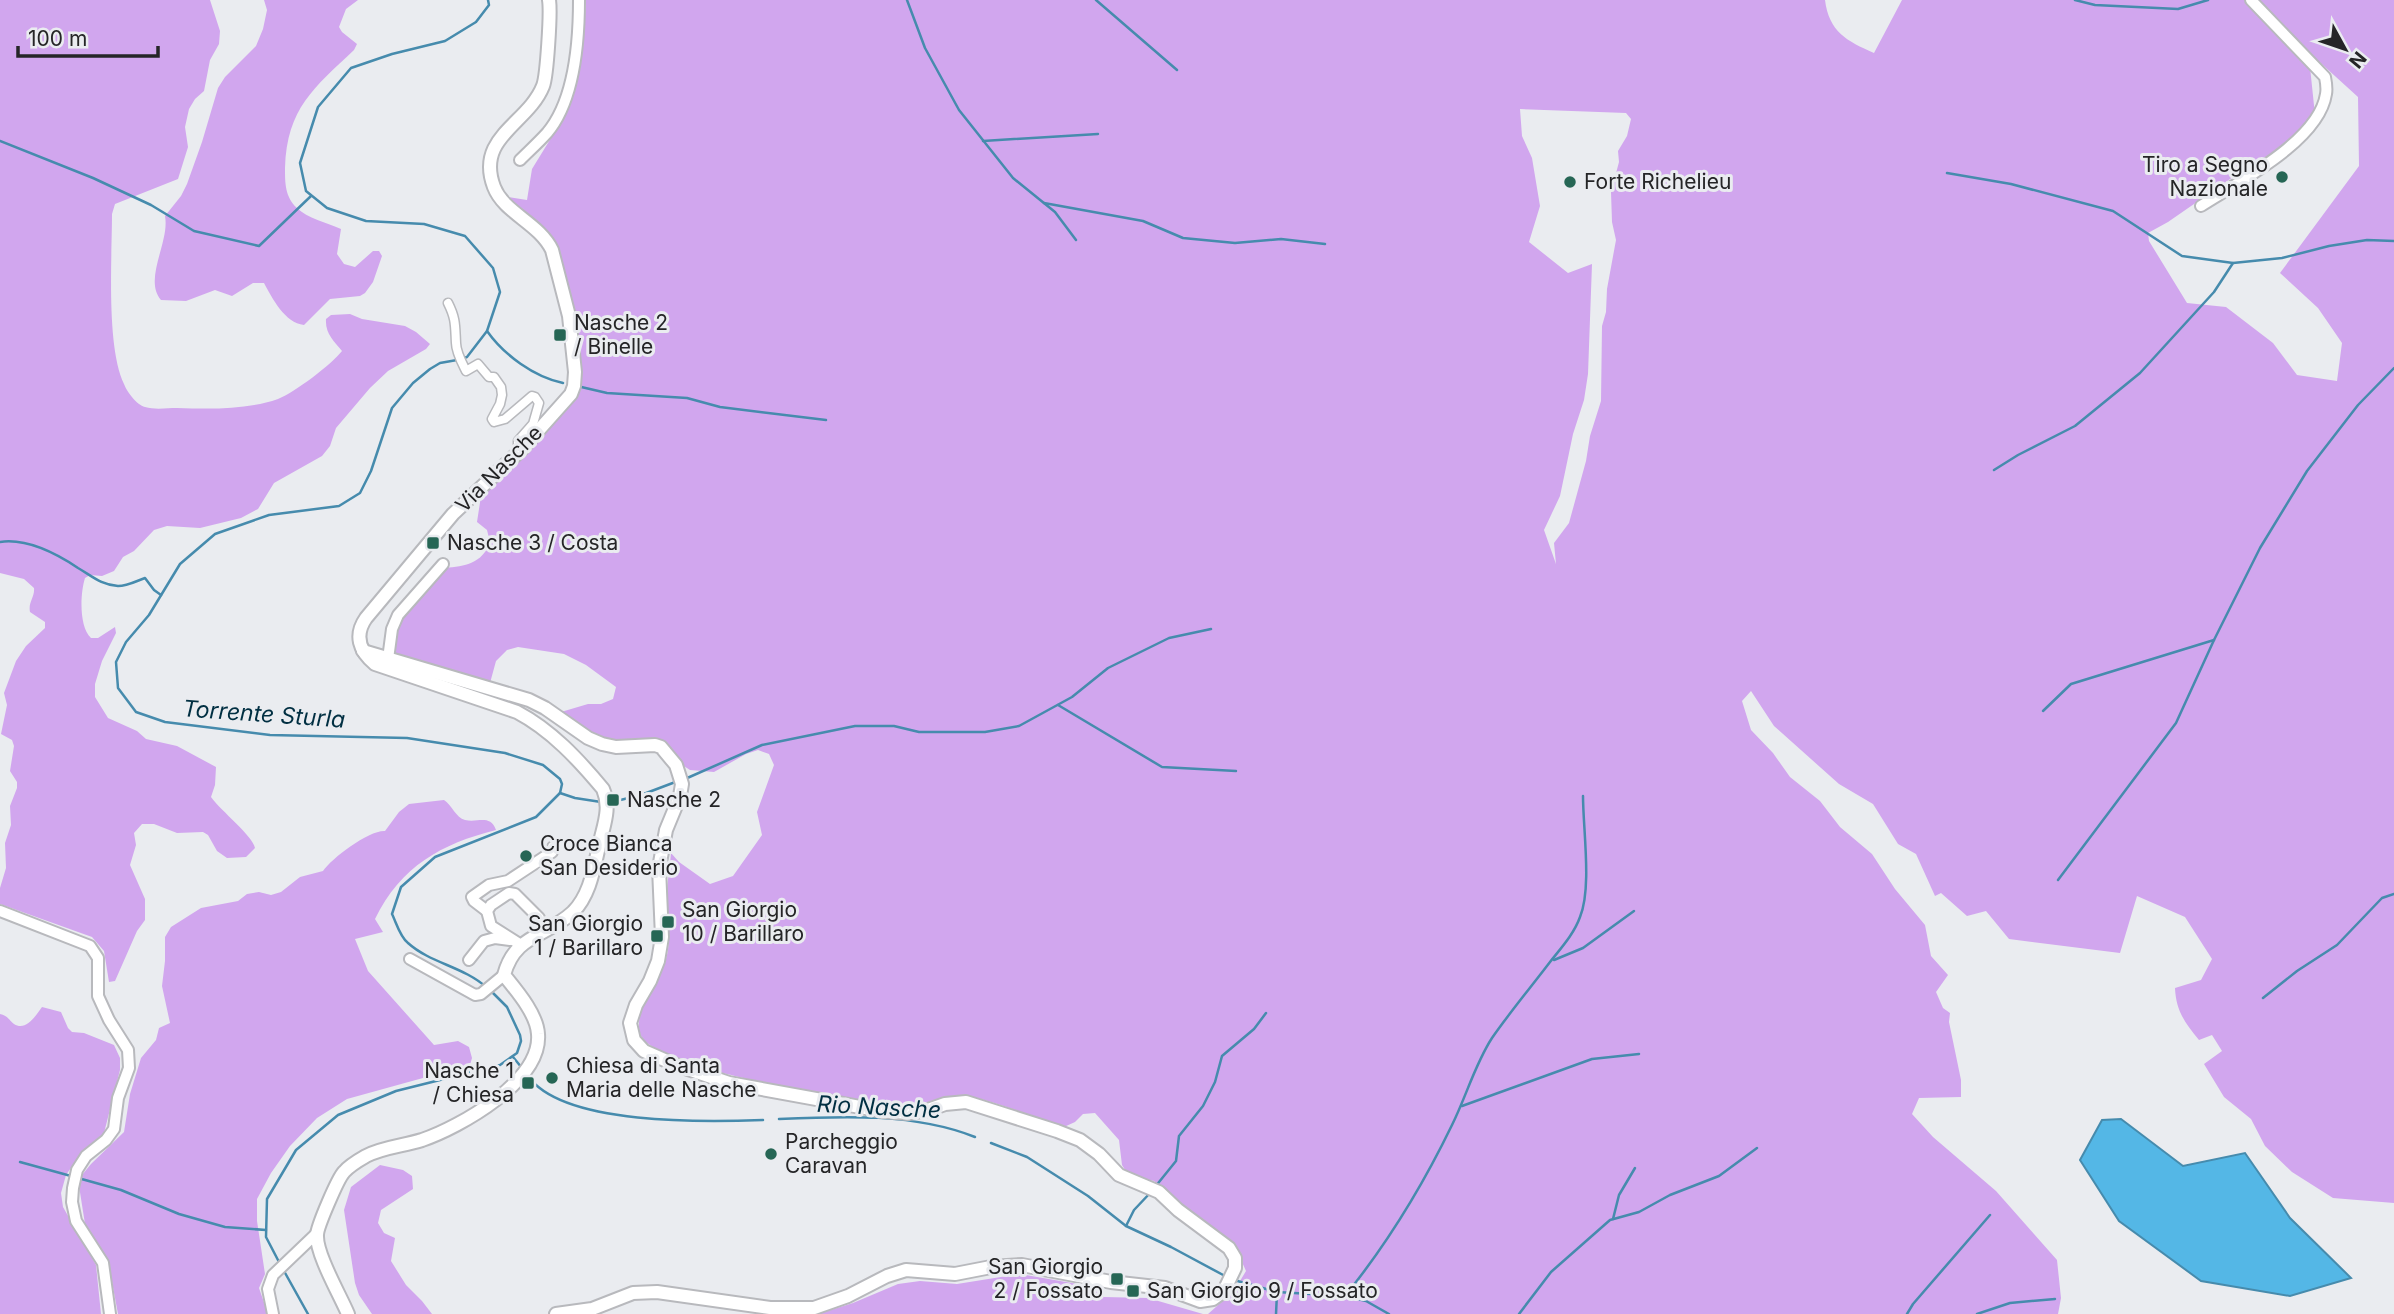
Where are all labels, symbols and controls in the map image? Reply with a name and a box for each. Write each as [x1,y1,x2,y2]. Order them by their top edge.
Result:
scale bar [18,14,158,58]
north arrow [2310,14,2380,84]
text: 100 m [28,26,87,51]
text: N [2344,47,2371,73]
place label: Tiro a Segno Nazionale [2142,152,2268,201]
place label: Forte Richelieu [1584,169,1731,194]
marker: Tiro a Segno Nazionale [2274,169,2290,185]
marker: Forte Richelieu [1562,174,1578,190]
place label: Nasche 2 / Binelle [574,310,668,359]
marker: Nasche 2 / Binelle [552,327,568,343]
street label: Via Nasche [450,420,547,517]
place label: Nasche 3 / Costa [447,530,618,555]
marker: Nasche 3 / Costa [425,535,441,551]
water label: Torrente Sturla [182,694,346,734]
place label: Nasche 2 [627,787,721,812]
marker: Nasche 2 [605,792,621,808]
place label: Croce Bianca San Desiderio [540,831,678,880]
marker: Croce Bianca San Desiderio [518,848,534,864]
place label: San Giorgio 10 / Barillaro [682,897,804,946]
place label: San Giorgio 1 / Barillaro [528,911,643,960]
marker: San Giorgio 10 / Barillaro [660,914,676,930]
marker: San Giorgio 1 / Barillaro [649,928,665,944]
place label: Chiesa di Santa Maria delle Nasche [566,1053,757,1102]
place label: Nasche 1 / Chiesa [424,1058,514,1107]
marker: Chiesa di Santa Maria delle Nasche [544,1070,560,1086]
marker: Nasche 1 / Chiesa [520,1075,536,1091]
water label: Rio Nasche [816,1090,942,1124]
place label: Parcheggio Caravan [785,1129,898,1178]
marker: Parcheggio Caravan [763,1146,779,1162]
place label: San Giorgio 2 / Fossato [988,1254,1103,1303]
marker: San Giorgio 2 / Fossato [1109,1271,1125,1287]
place label: San Giorgio 9 / Fossato [1147,1278,1378,1303]
marker: San Giorgio 9 / Fossato [1125,1283,1141,1299]

